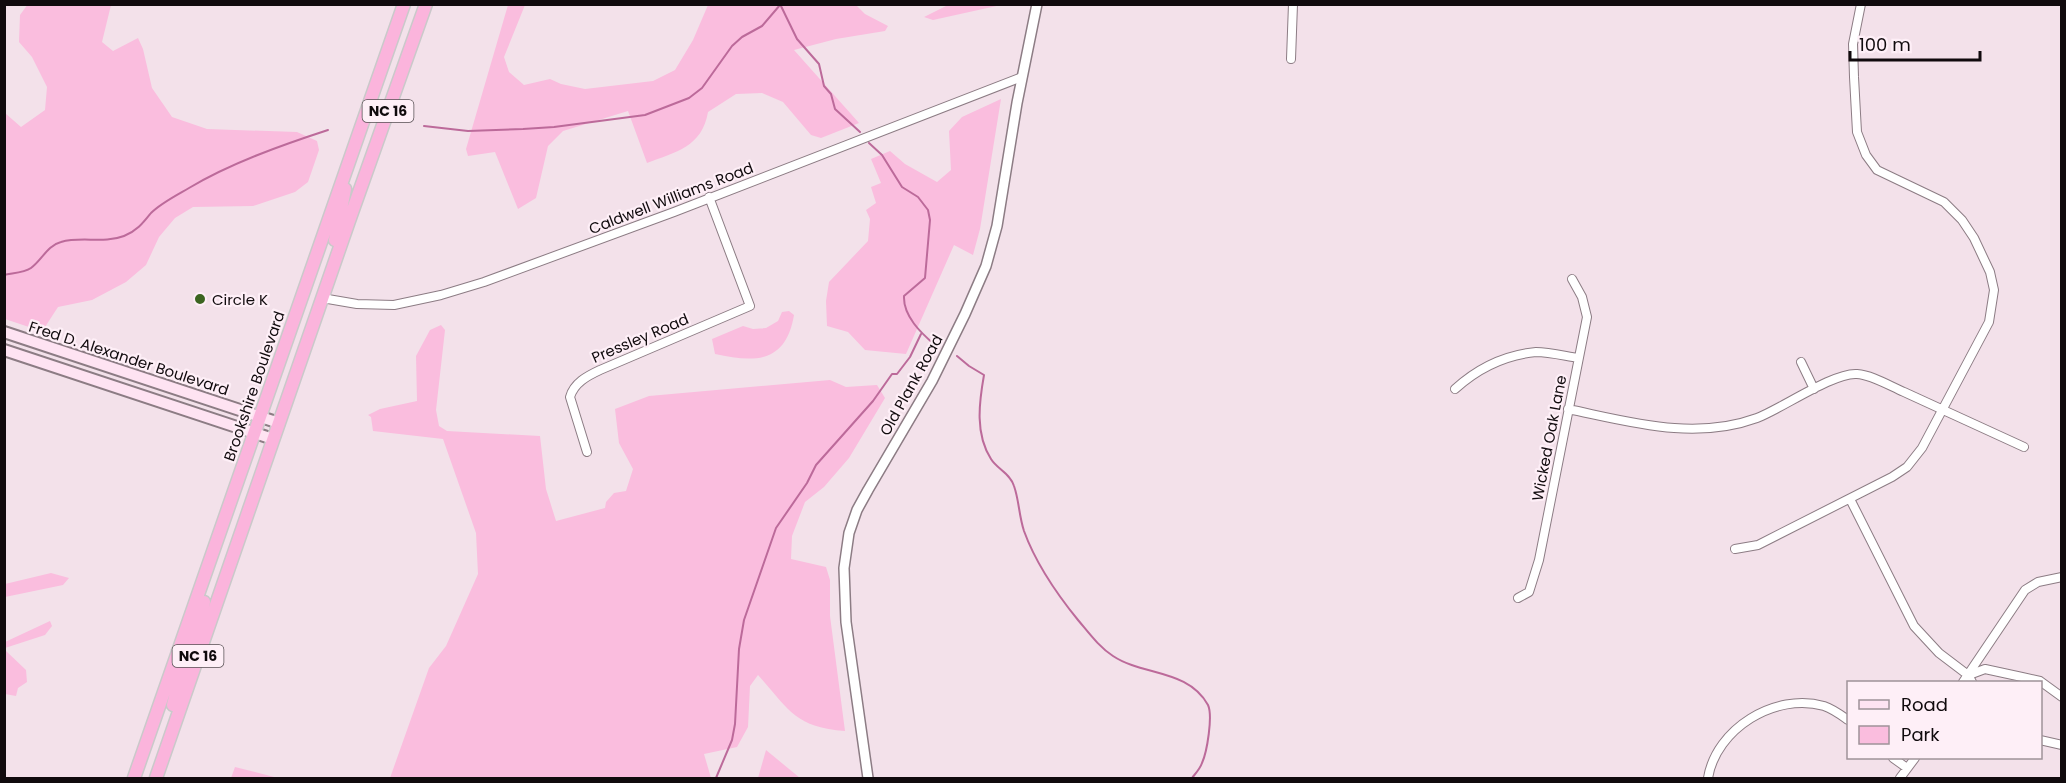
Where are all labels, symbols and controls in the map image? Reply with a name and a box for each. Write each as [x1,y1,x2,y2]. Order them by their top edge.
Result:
scale bar [1850,24,1980,62]
text: 100 m [1859,32,1911,57]
road number: NC 16 [362,100,414,122]
street label: Caldwell Williams Road [586,157,756,239]
place label: Circle K [212,289,268,310]
marker: Circle K [193,292,207,306]
street label: Brookshire Boulevard [218,308,290,464]
street label: Pressley Road [588,308,692,368]
street label: Fred D. Alexander Boulevard [26,316,232,400]
street label: Old Plank Road [875,331,947,439]
street label: Wicked Oak Lane [1527,373,1571,503]
road number: NC 16 [172,645,224,667]
legend [1847,681,2042,759]
text: Road [1901,692,1948,717]
text: Park [1901,722,1940,747]

